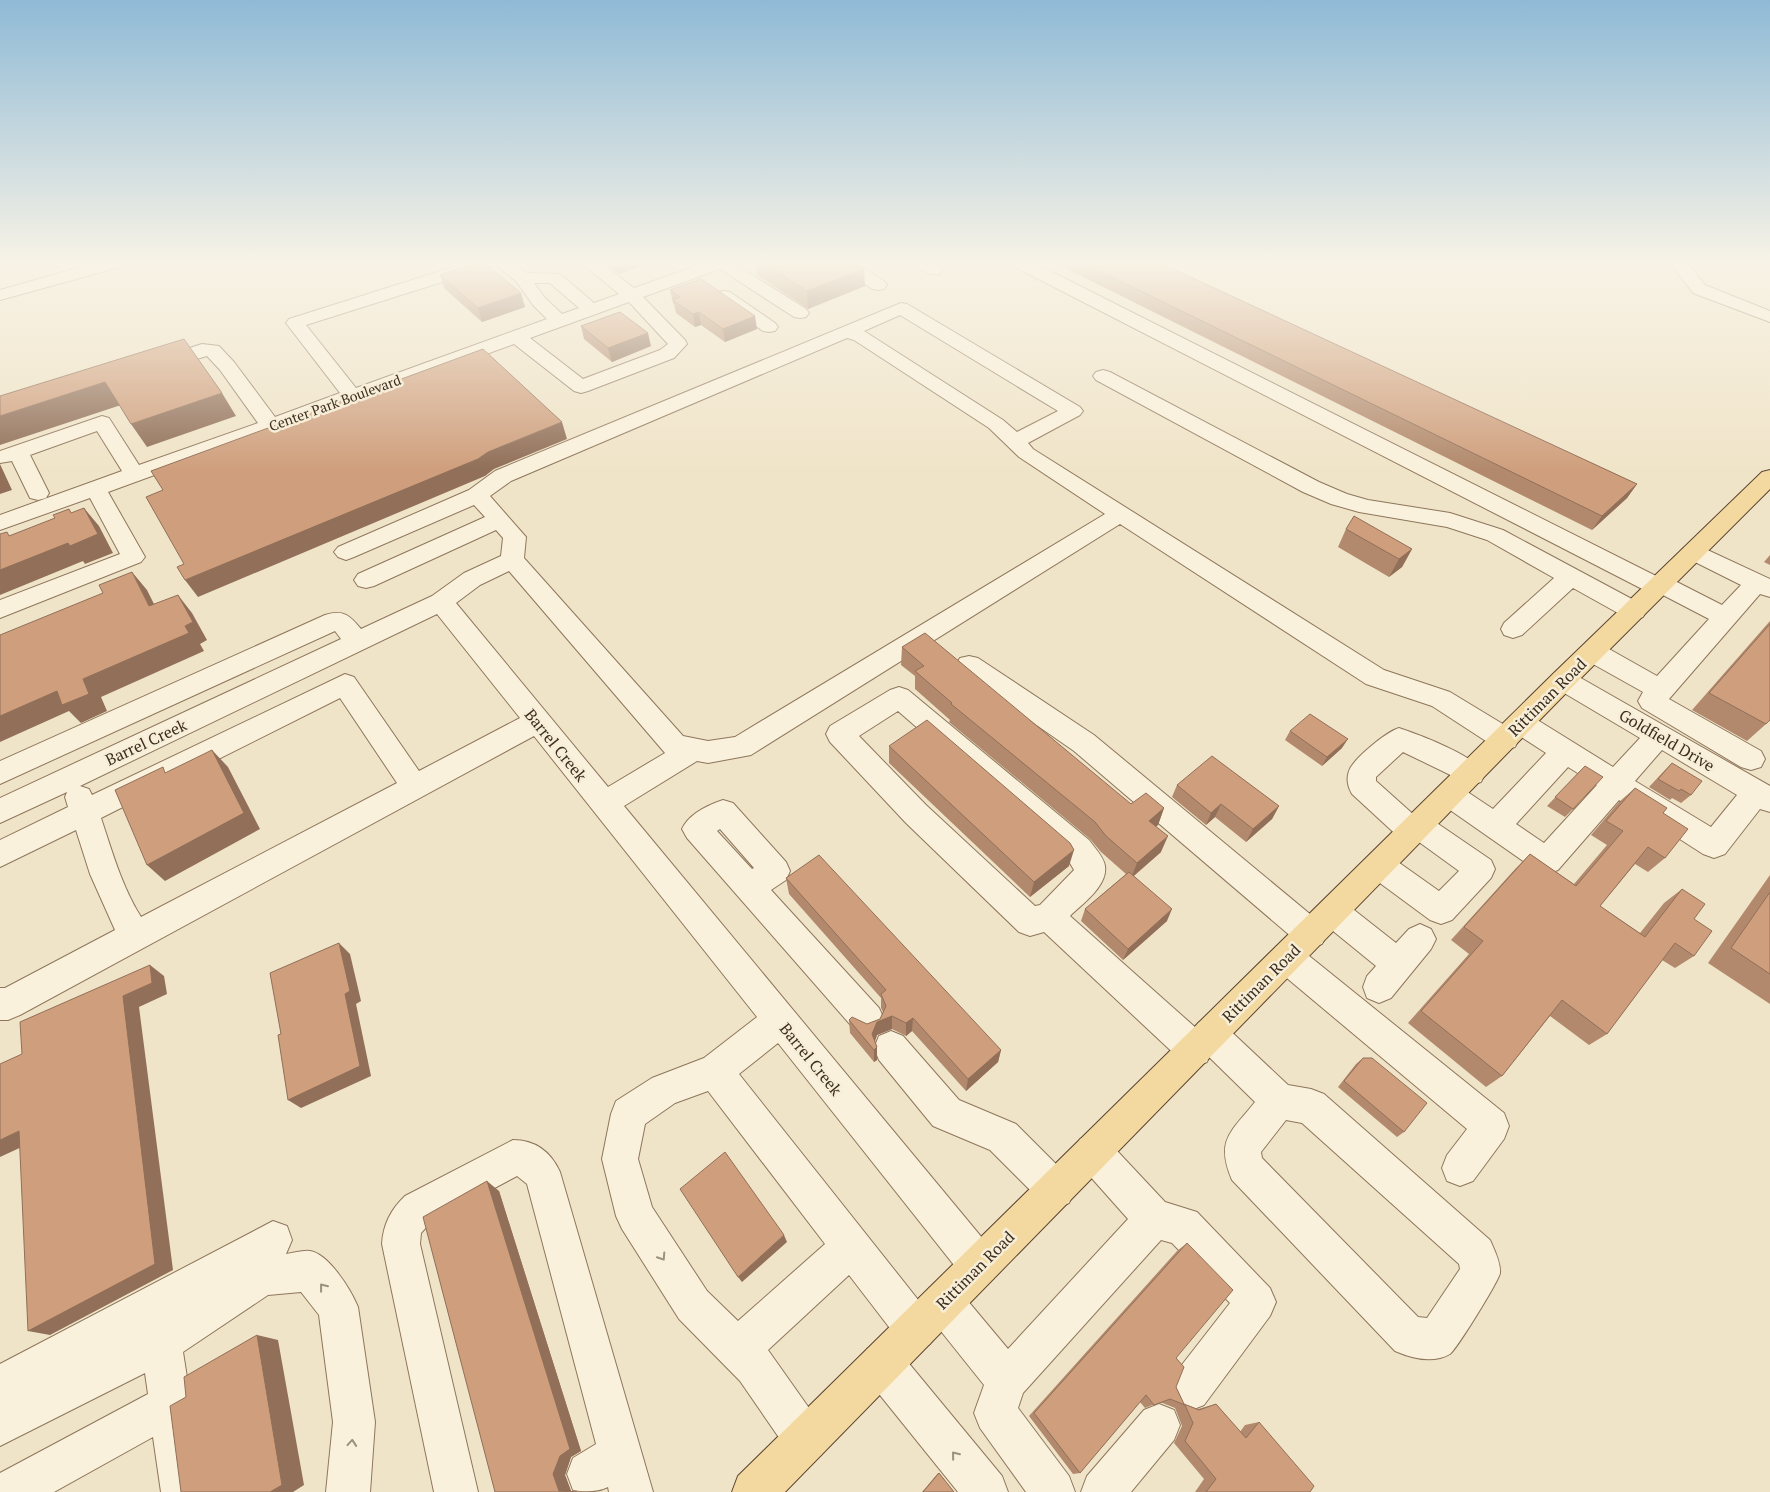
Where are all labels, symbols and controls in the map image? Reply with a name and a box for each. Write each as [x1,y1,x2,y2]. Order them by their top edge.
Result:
street label: Center Park Boulevard [266,370,404,435]
street label: Rittiman Road [1503,653,1591,741]
street label: Barrel Creek [520,704,593,787]
street label: Goldfield Drive [1615,704,1719,776]
street label: Barrel Creek [102,713,191,771]
street label: Rittiman Road [1217,939,1305,1027]
street label: Barrel Creek [775,1018,848,1101]
street label: Rittiman Road [931,1226,1019,1314]
one-way arrow [656,1252,665,1261]
one-way arrow [320,1283,329,1293]
one-way arrow [346,1439,357,1447]
one-way arrow [952,1452,960,1461]

